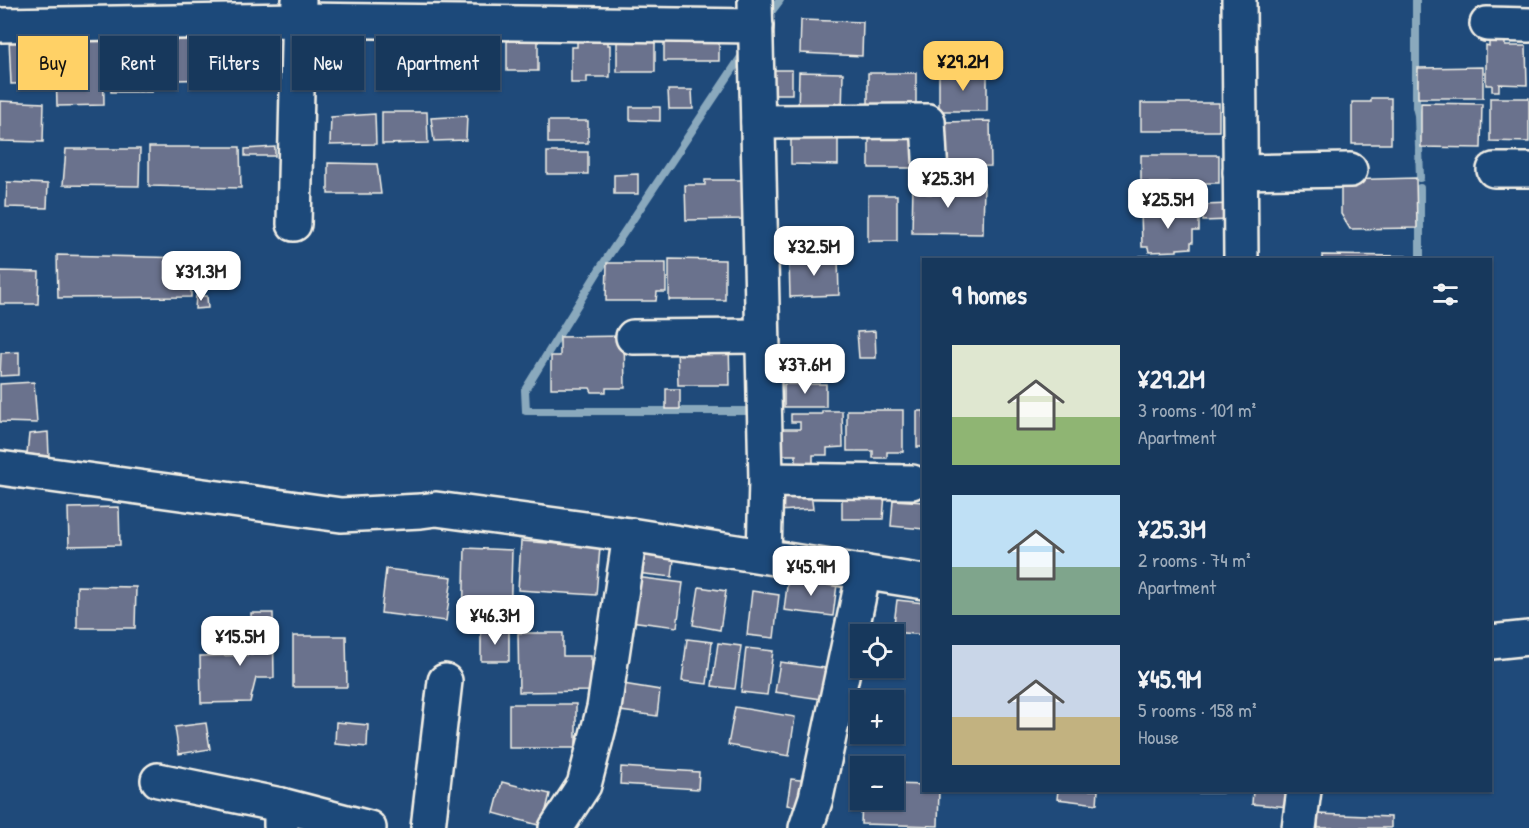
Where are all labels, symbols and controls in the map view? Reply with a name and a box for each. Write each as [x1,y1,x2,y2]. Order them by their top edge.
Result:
chip: Buy [18,36,88,90]
chip: Rent [100,36,177,90]
chip: Filters [189,36,280,90]
chip: New [292,36,364,90]
chip: Apartment [376,36,500,90]
pin: ¥29.2M [914,41,1012,92]
text: ¥29.2M [937,47,989,74]
pin: ¥25.3M [899,158,997,209]
text: ¥25.3M [922,164,974,191]
pin: ¥25.5M [1119,179,1217,230]
text: ¥25.5M [1142,185,1194,212]
pin: ¥32.5M [765,226,863,277]
text: ¥32.5M [788,232,840,259]
pin: ¥31.3M [152,251,250,302]
text: ¥31.3M [176,257,226,284]
text: 9 homes [952,277,1027,312]
icon: filters [1429,278,1462,311]
pin: ¥37.6M [756,344,854,395]
text: ¥37.6M [779,350,831,377]
text: ¥29.2M [1138,361,1205,396]
icon: home [1000,369,1072,441]
text: 3 rooms · 101 m² [1138,396,1256,423]
text: Apartment [1138,423,1216,450]
text: ¥25.3M [1138,511,1206,546]
icon: home [1000,519,1072,591]
pin: ¥45.9M [762,546,860,597]
text: 2 rooms · 74 m² [1138,546,1250,573]
text: ¥45.9M [787,552,835,579]
text: Apartment [1138,573,1216,600]
pin: ¥46.3M [446,595,544,646]
text: ¥46.3M [470,601,520,628]
pin: ¥15.5M [191,616,289,667]
text: ¥15.5M [215,622,265,649]
map controls [850,624,904,810]
button: locate [850,624,904,678]
text: ¥45.9M [1138,661,1201,696]
icon: home [1000,669,1072,741]
button: + [850,690,904,744]
text: 5 rooms · 158 m² [1138,696,1257,723]
text: House [1138,723,1179,750]
button: − [850,756,904,810]

